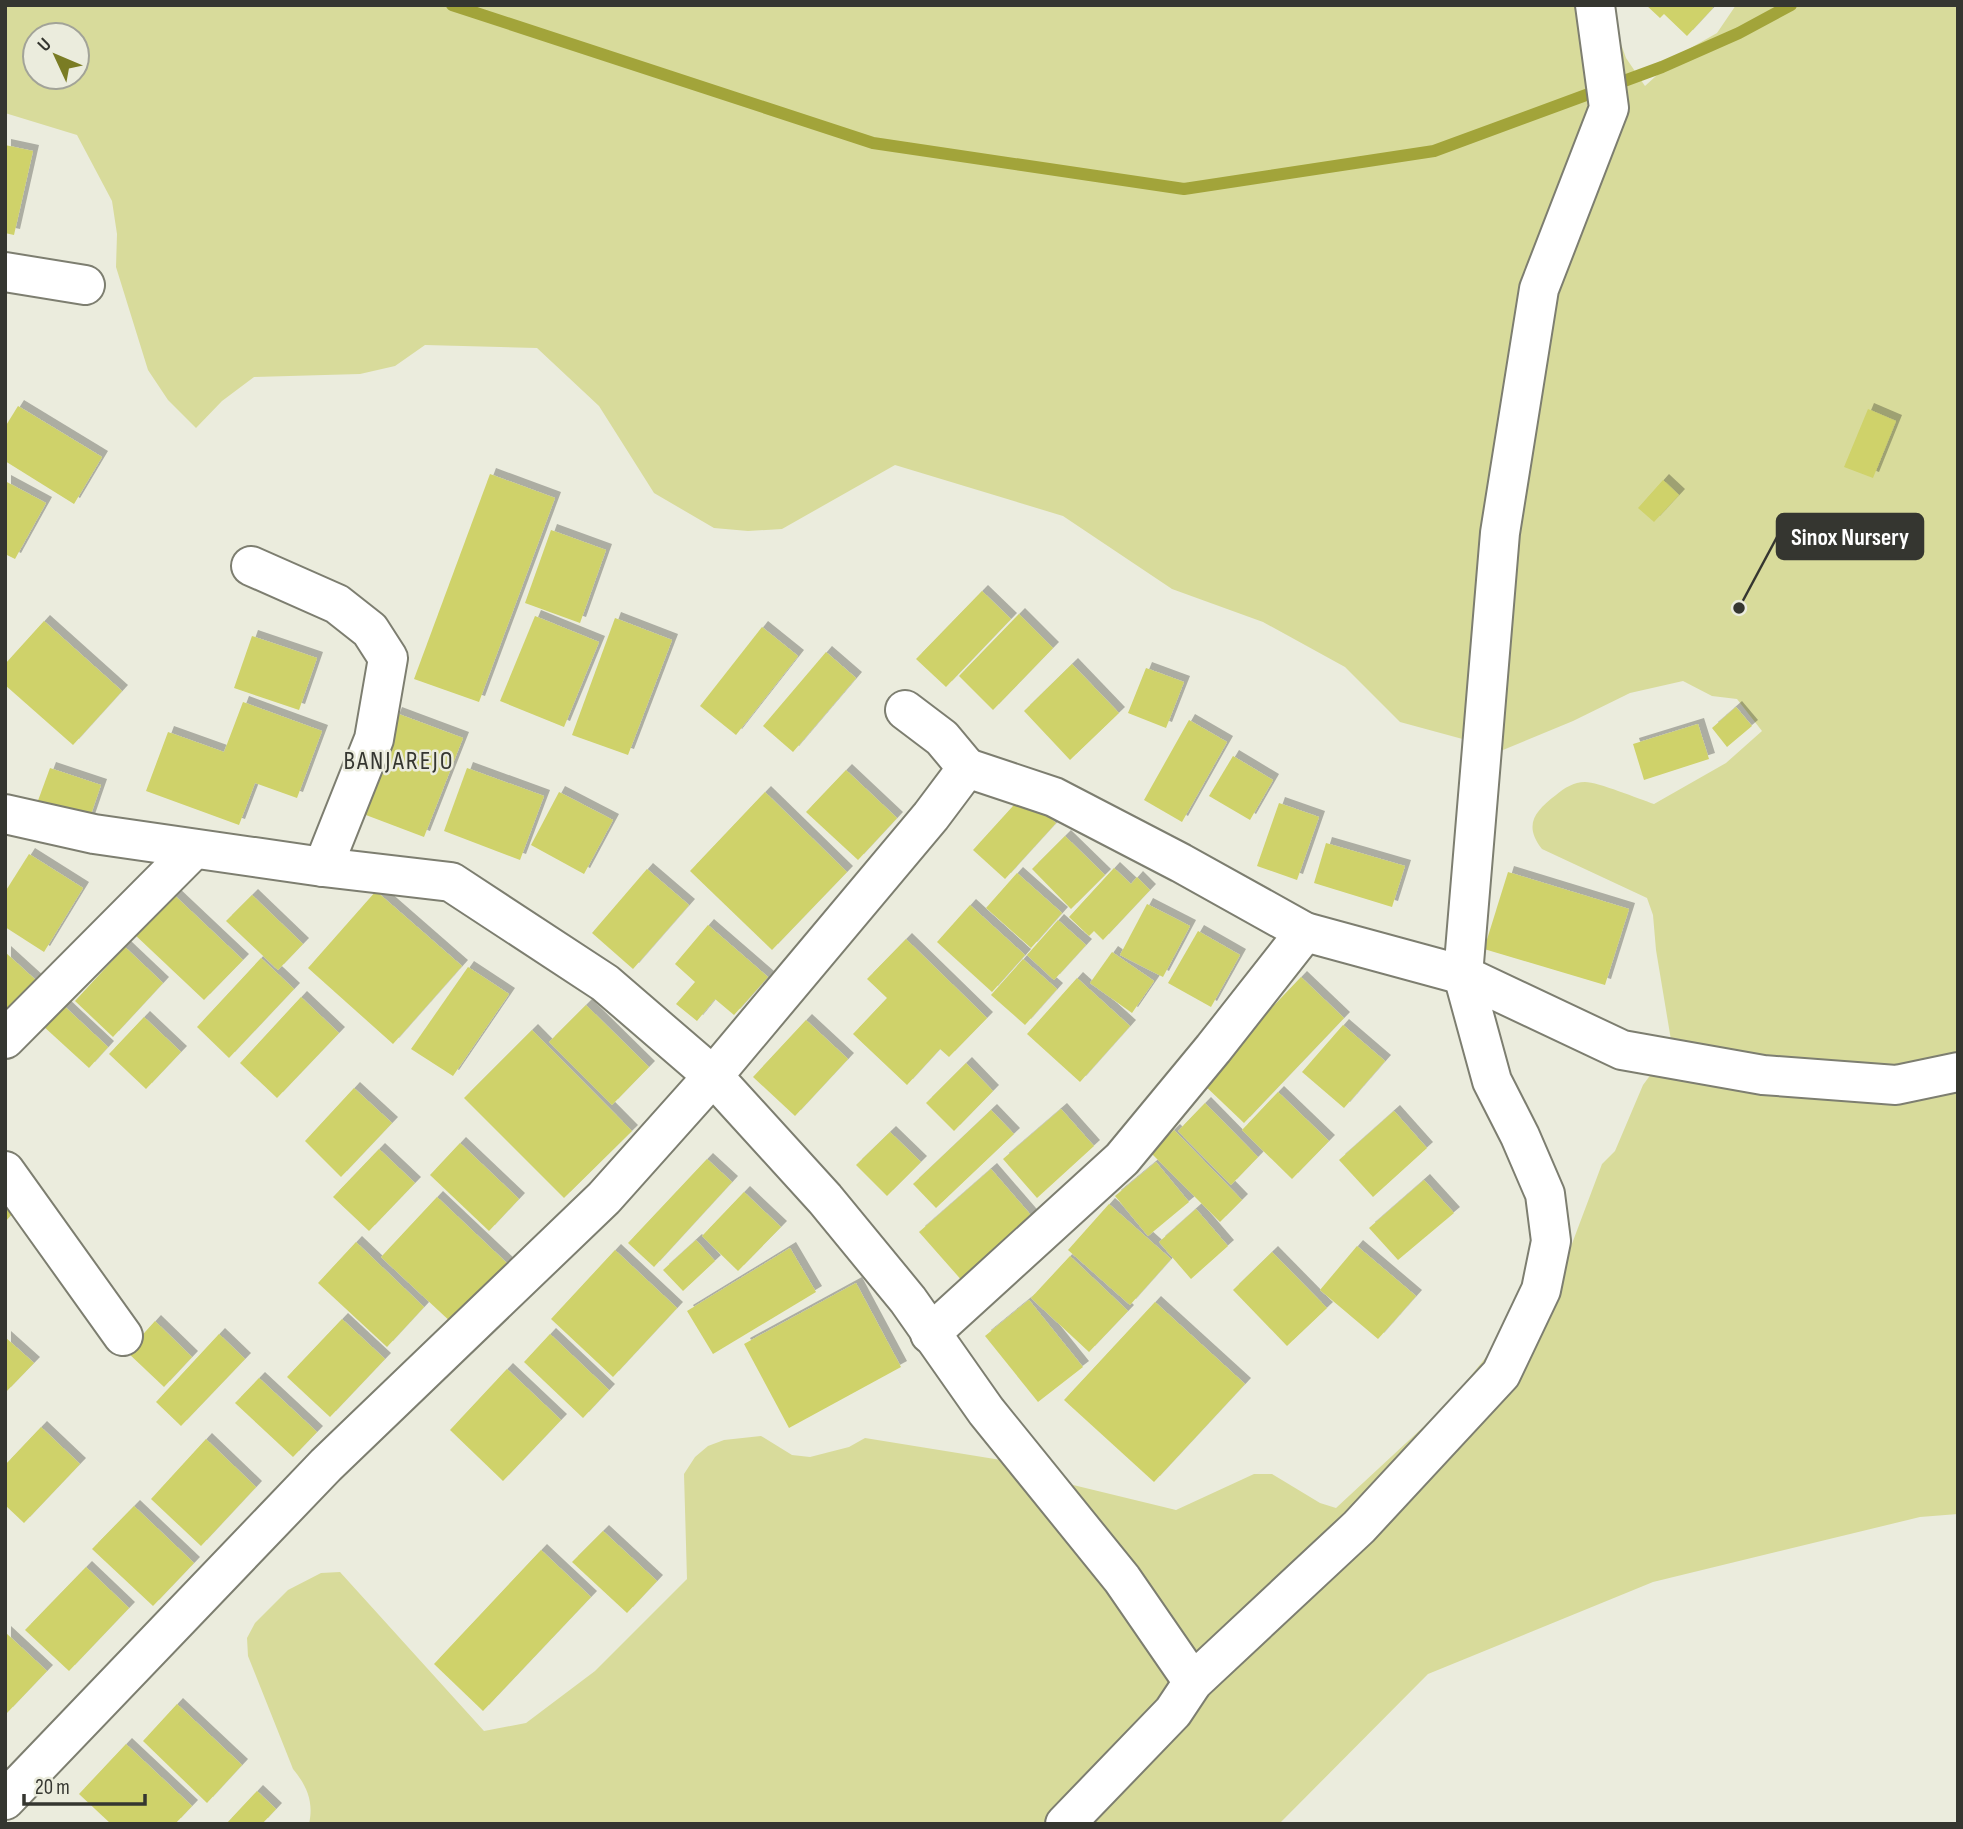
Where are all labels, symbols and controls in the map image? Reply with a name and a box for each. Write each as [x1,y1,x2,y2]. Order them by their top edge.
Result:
north arrow [21,21,91,91]
text: U [33,34,57,57]
callout: Sinox Nursery [1777,514,1923,559]
text: Sinox Nursery [1791,523,1909,552]
district label: BANJAREJO [343,746,455,777]
scale bar [24,1762,145,1806]
text: 20 m [35,1775,70,1800]

